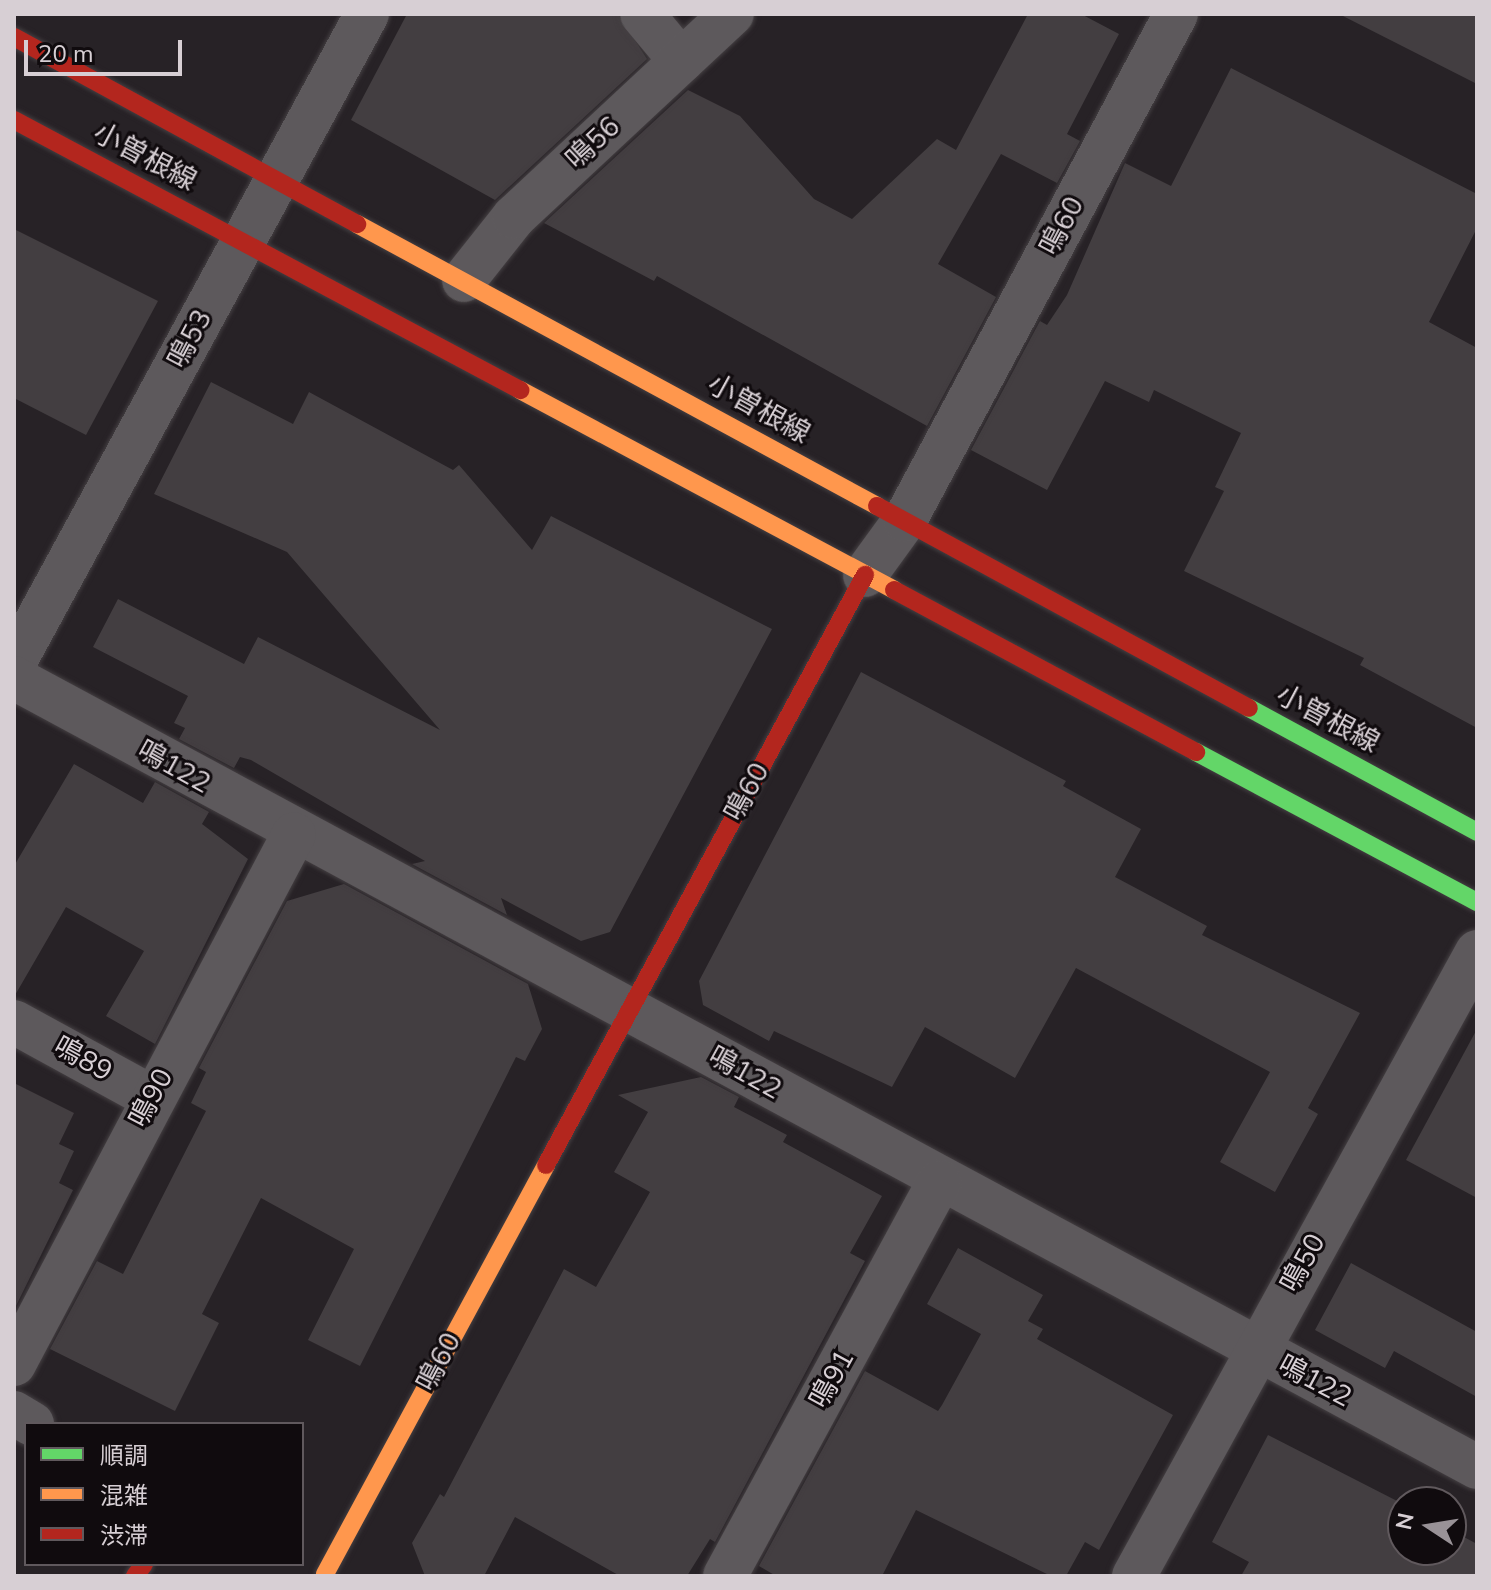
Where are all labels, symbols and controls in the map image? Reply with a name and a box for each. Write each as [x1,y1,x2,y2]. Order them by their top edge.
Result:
scale bar [28,24,186,74]
text: 20 m [38,38,94,70]
street label: 鳴56 [559,110,627,176]
street label: 小曽根線 [88,116,202,198]
street label: 鳴60 [1033,191,1091,261]
street label: 鳴53 [161,304,219,374]
street label: 小曽根線 [702,367,816,451]
street label: 小曽根線 [1271,678,1385,760]
street label: 鳴122 [132,733,216,801]
street label: 鳴60 [717,757,777,827]
street label: 鳴89 [48,1029,118,1089]
street label: 鳴122 [703,1039,787,1107]
street label: 鳴90 [122,1063,180,1133]
street label: 鳴50 [1273,1228,1333,1298]
street label: 鳴60 [410,1327,468,1397]
street label: 鳴91 [802,1344,862,1414]
street label: 鳴122 [1273,1348,1357,1414]
legend [24,1422,304,1566]
text: 順調 [100,1440,148,1472]
text: 混雑 [100,1480,148,1512]
north arrow [1387,1486,1467,1566]
text: N [1389,1510,1422,1533]
text: 渋滞 [100,1520,148,1552]

